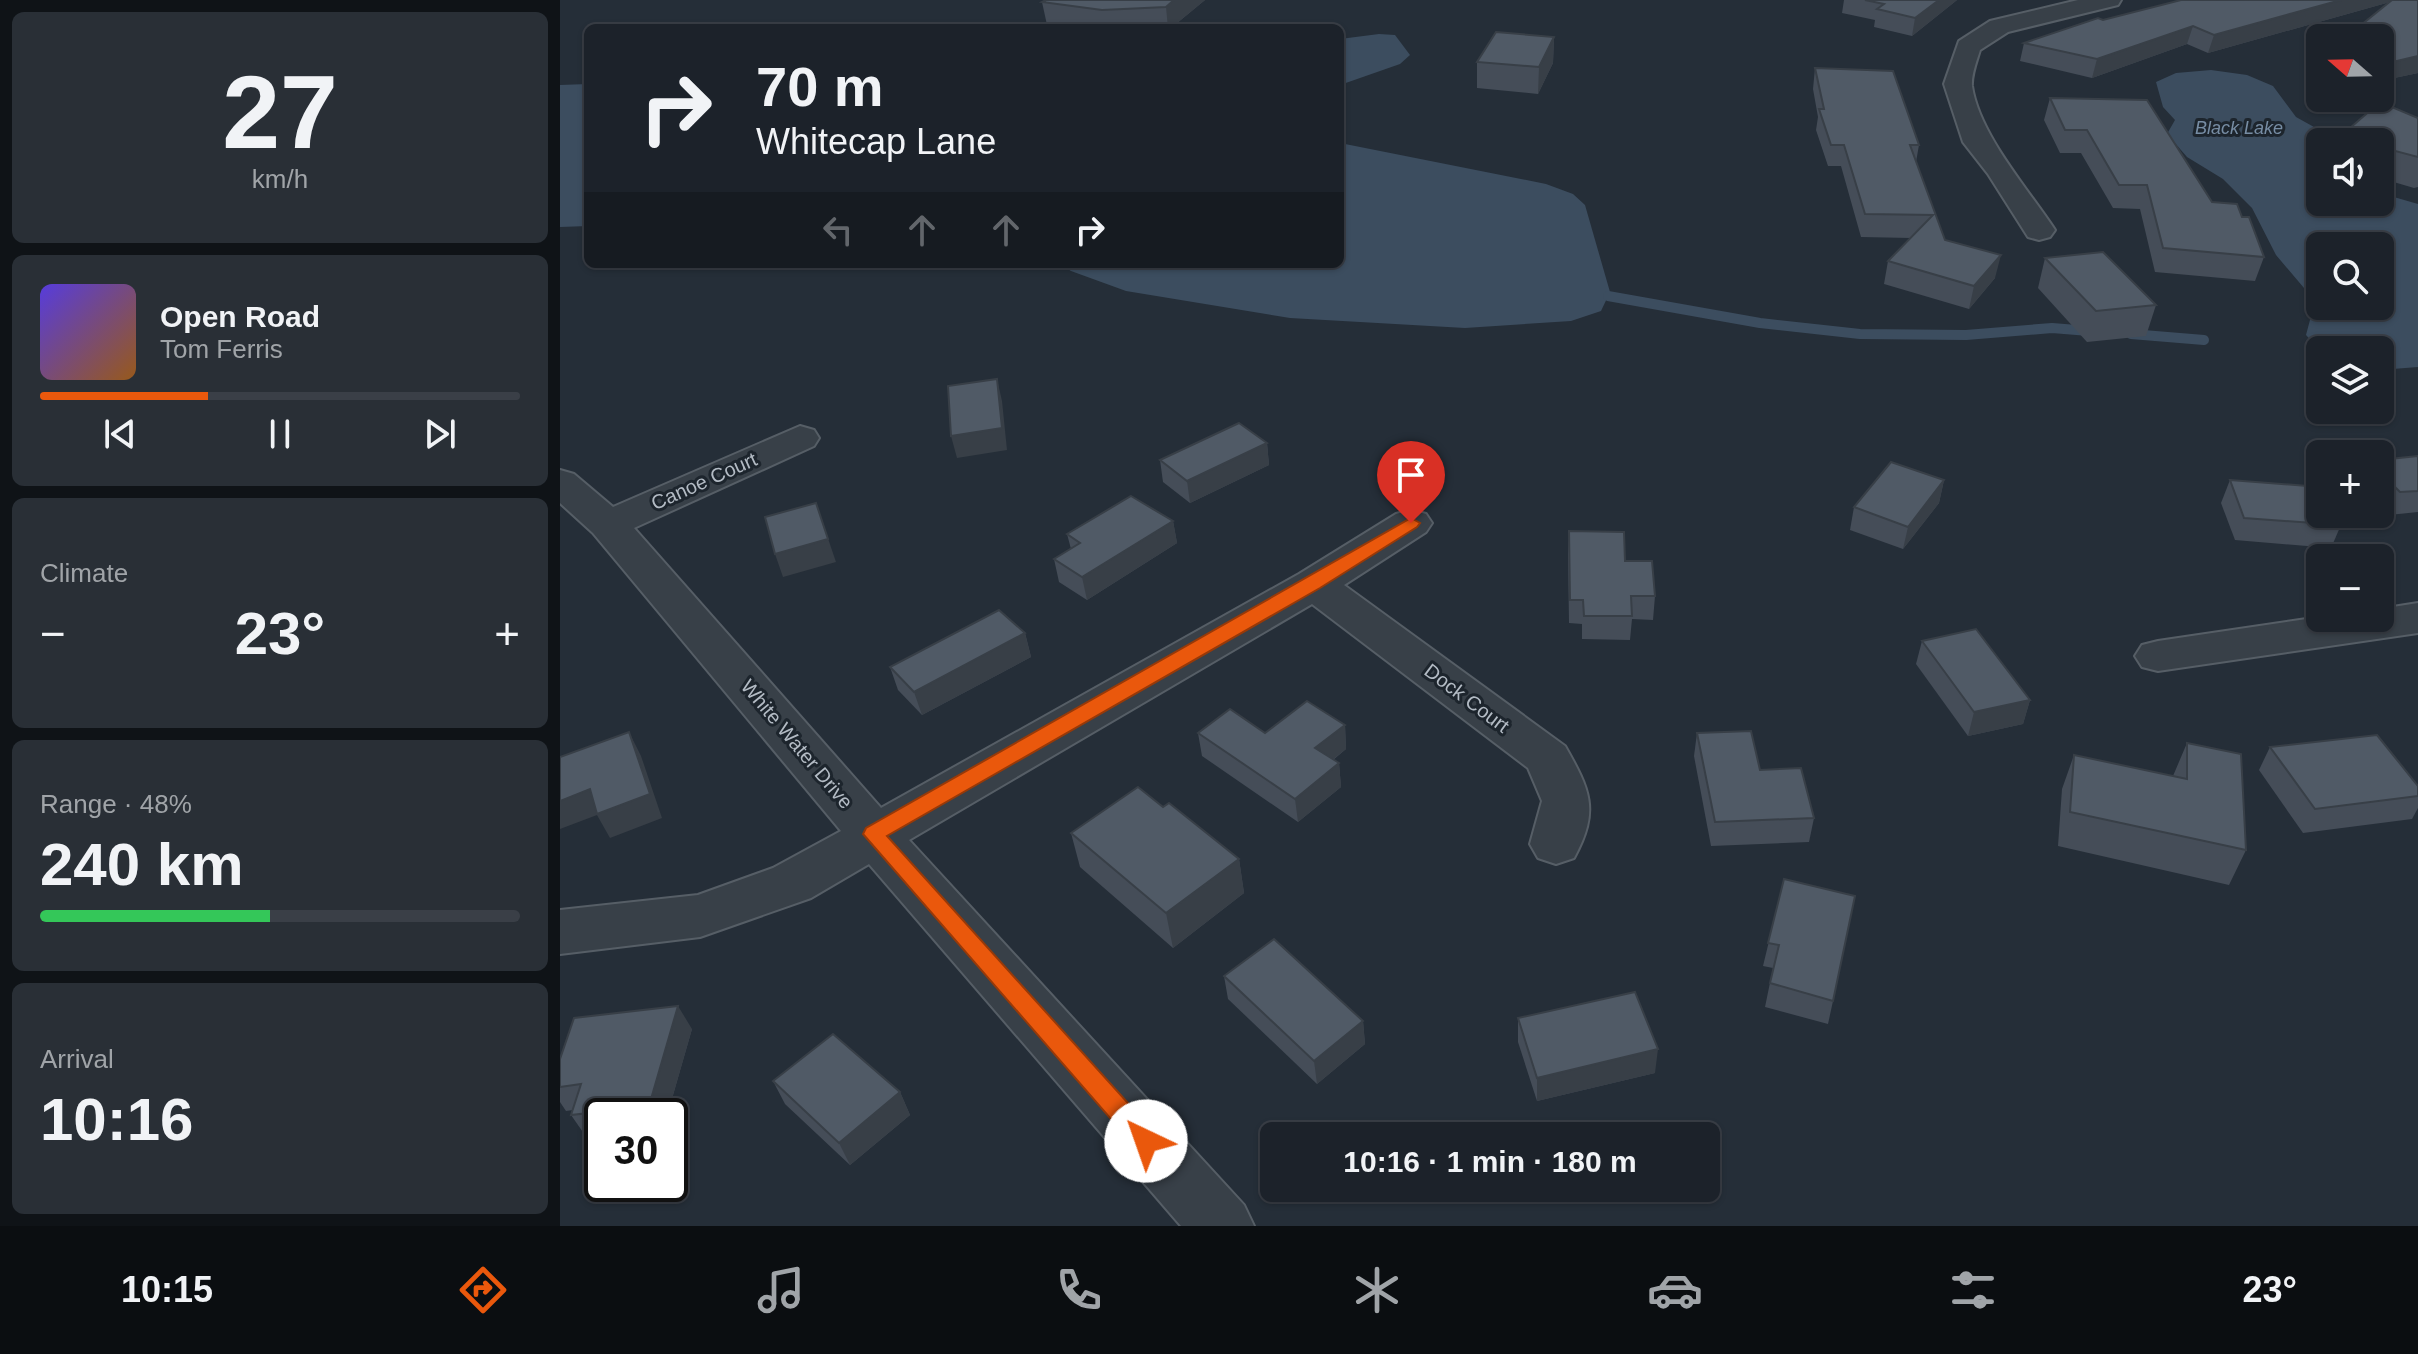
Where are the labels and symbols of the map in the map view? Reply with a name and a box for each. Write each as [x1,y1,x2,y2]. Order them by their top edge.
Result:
north arrow [2306,24,2394,112]
water label: Black Lake [2195,118,2283,138]
pin [1377,441,1445,523]
street label: Canoe Court [648,448,761,514]
street label: Dock Court [1420,659,1514,737]
street label: White Water Drive [737,675,857,813]
speed limit sign: 30 [584,1098,688,1202]
position arrow [1104,1099,1188,1183]

